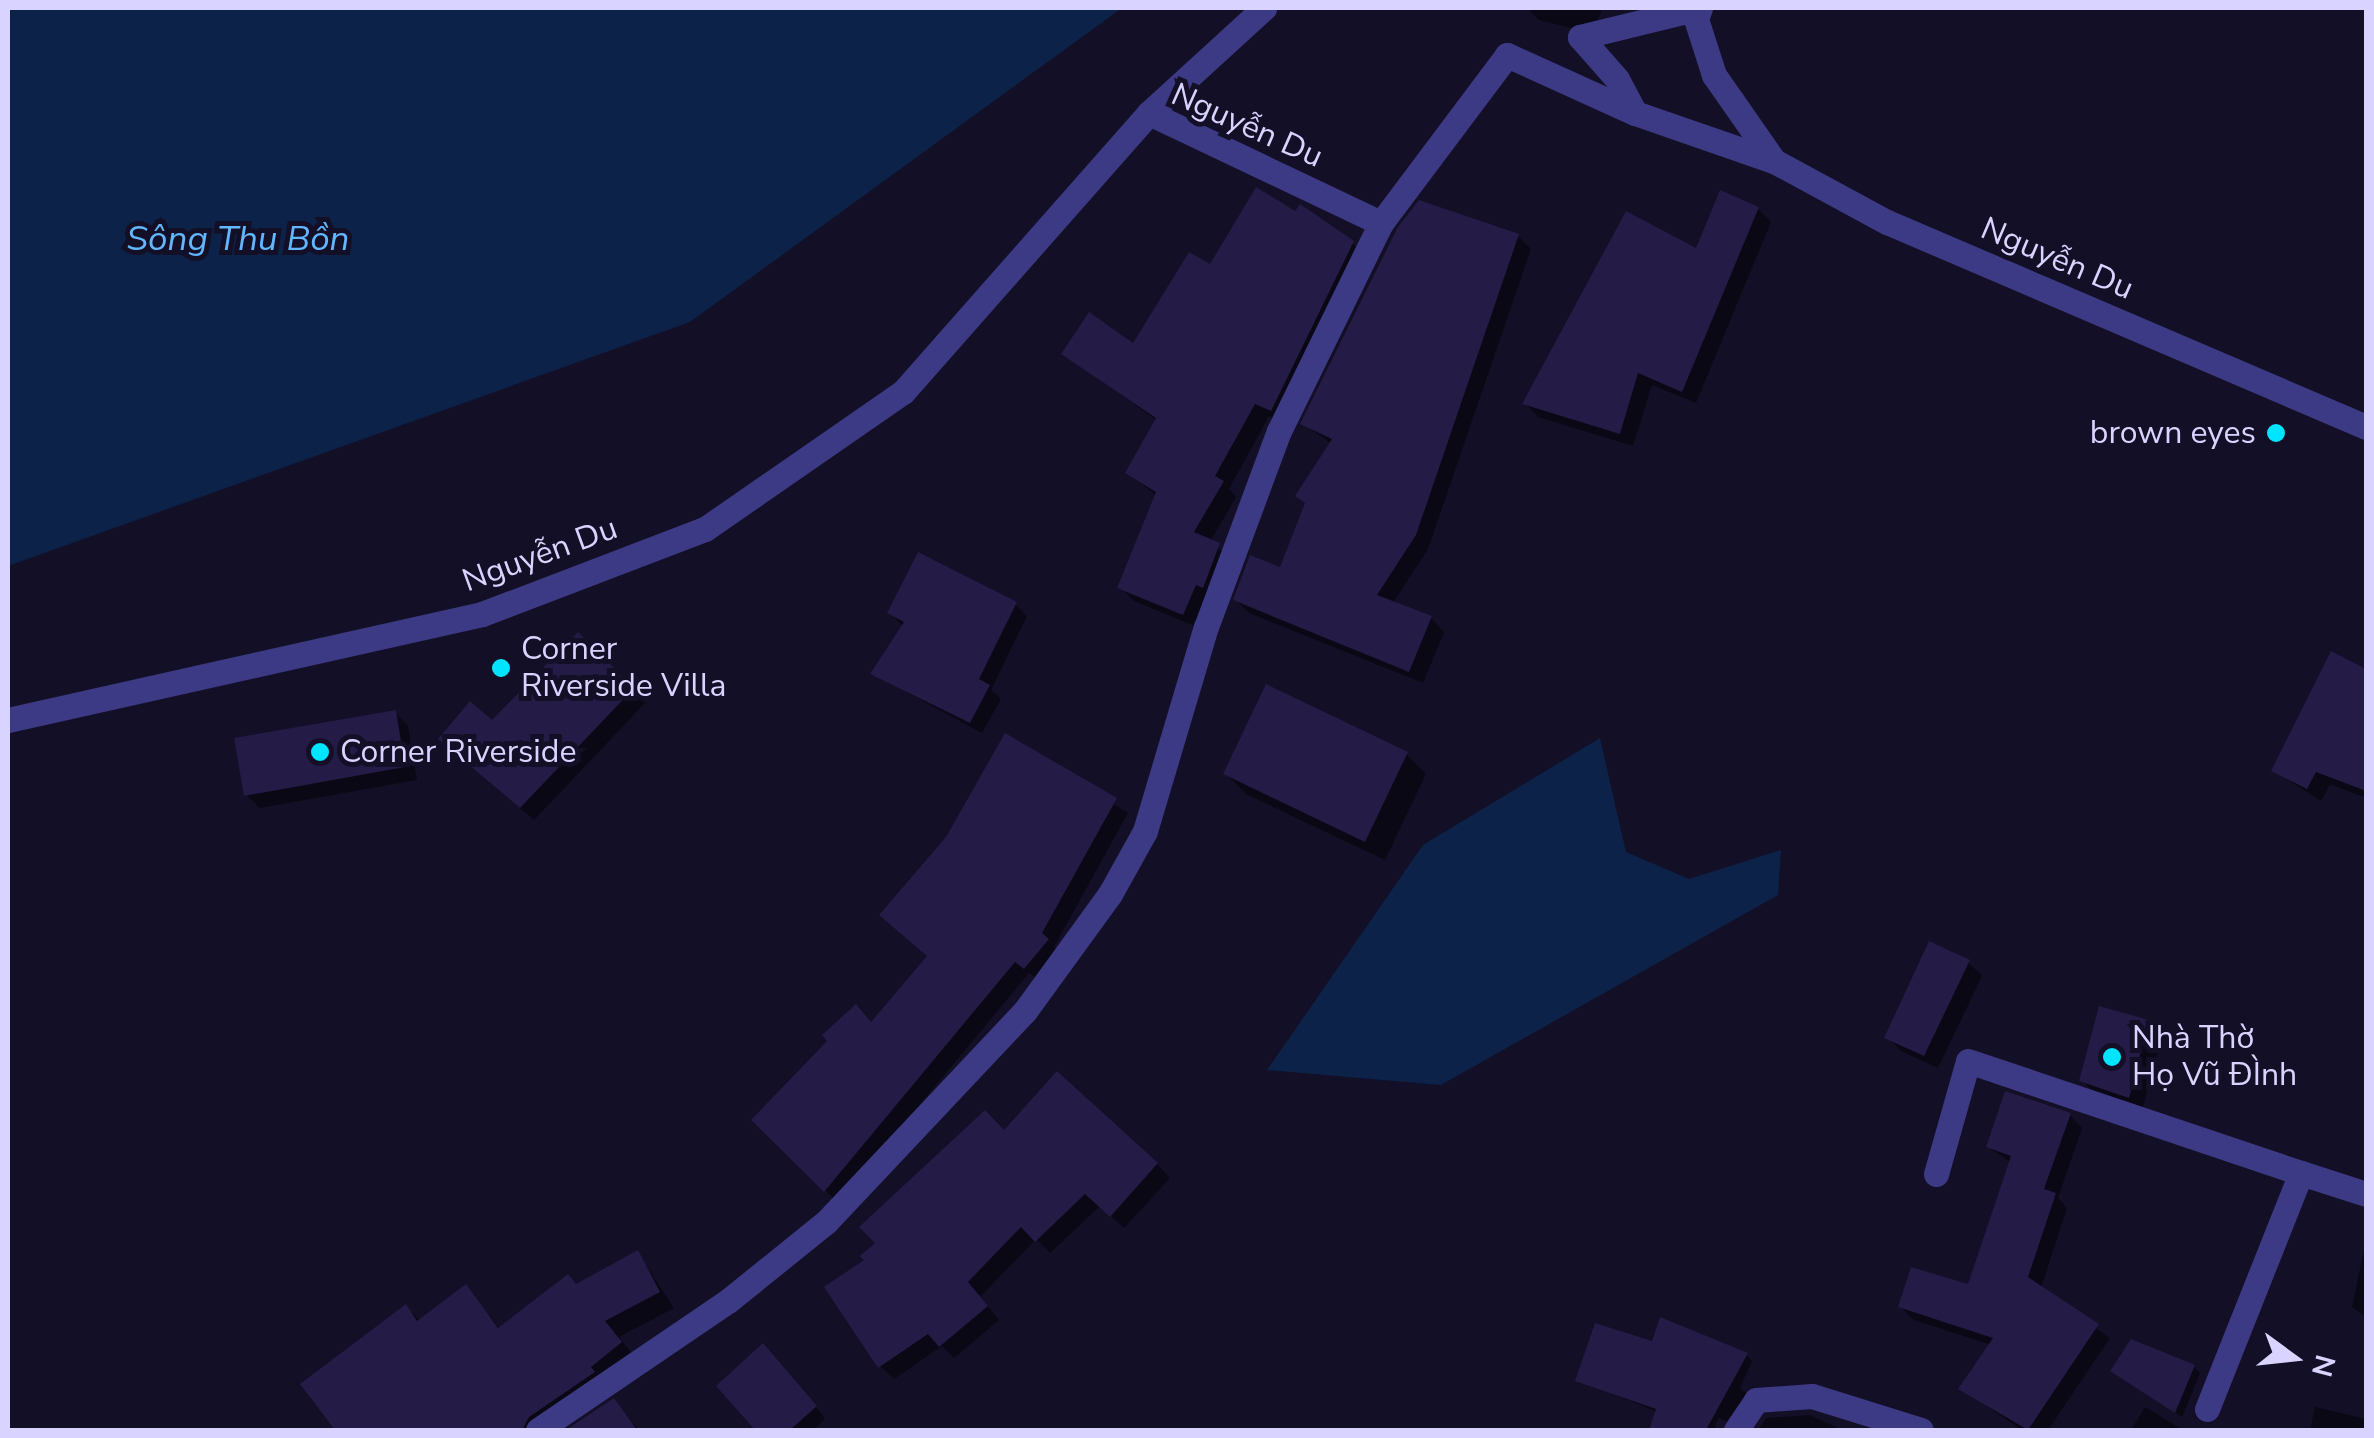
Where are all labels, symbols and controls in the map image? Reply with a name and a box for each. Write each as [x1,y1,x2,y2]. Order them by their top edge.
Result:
street label: Nguyễn Du [1165,76,1329,176]
street label: Nguyễn Du [1975,210,2139,308]
water label: Sông Thu Bồn [127,218,349,260]
place label: brown eyes [2090,414,2256,452]
marker: brown eyes [2265,422,2287,444]
street label: Nguyễn Du [457,509,623,601]
place label: Corner Riverside Villa [521,631,726,706]
marker: Corner Riverside Villa [490,657,512,679]
place label: Corner Riverside [340,733,576,771]
marker: Corner Riverside [309,741,331,763]
place label: Nhà Thờ Họ Vũ ĐÌnh [2132,1020,2297,1095]
marker: Nhà Thờ Họ Vũ ĐÌnh [2101,1046,2123,1068]
north arrow [2244,1308,2344,1408]
text: N [2302,1351,2344,1381]

